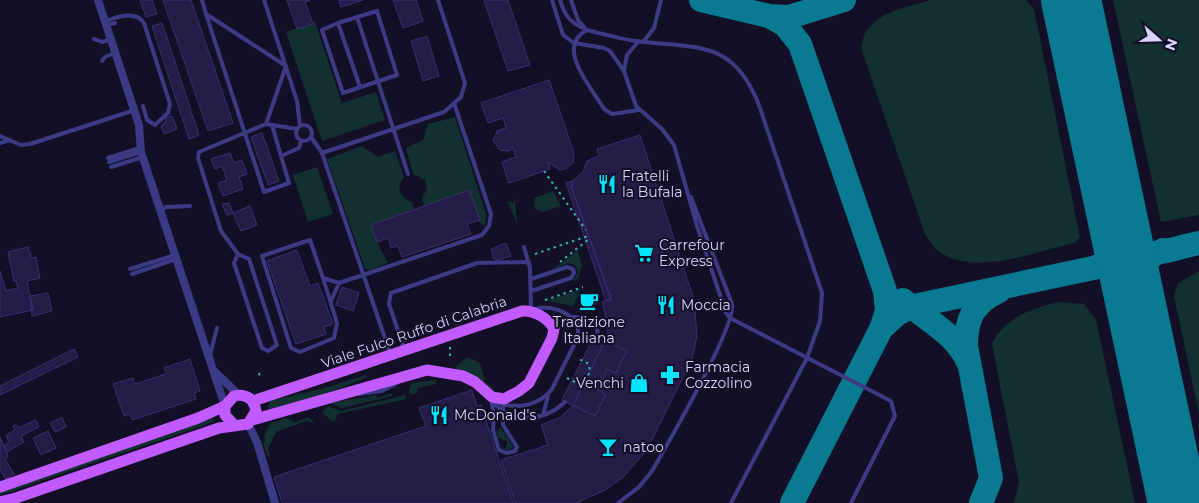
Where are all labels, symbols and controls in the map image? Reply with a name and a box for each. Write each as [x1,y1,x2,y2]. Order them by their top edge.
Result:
north arrow [1134,15,1184,65]
text: N [1161,36,1182,53]
place label: Fratelli la Bufala [622,167,683,201]
restaurant icon: Fratelli la Bufala [596,173,618,195]
place label: Carrefour Express [659,236,725,270]
supermarket icon: Carrefour Express [633,242,655,264]
cafe icon: Tradizione Italiana [578,290,600,312]
street label: Viale Fulco Ruffo di Calabria [319,292,509,372]
restaurant icon: Moccia [655,294,677,316]
place label: Moccia [681,296,731,314]
place label: Tradizione Italiana [553,313,625,347]
place label: Farmacia Cozzolino [685,358,752,392]
pharmacy icon: Farmacia Cozzolino [659,364,681,386]
shop icon: Venchi [628,372,650,394]
place label: Venchi [576,374,624,392]
restaurant icon: McDonald's [428,404,450,426]
place label: McDonald's [454,406,536,424]
bar icon: natoo [597,436,619,458]
place label: natoo [623,438,664,456]

